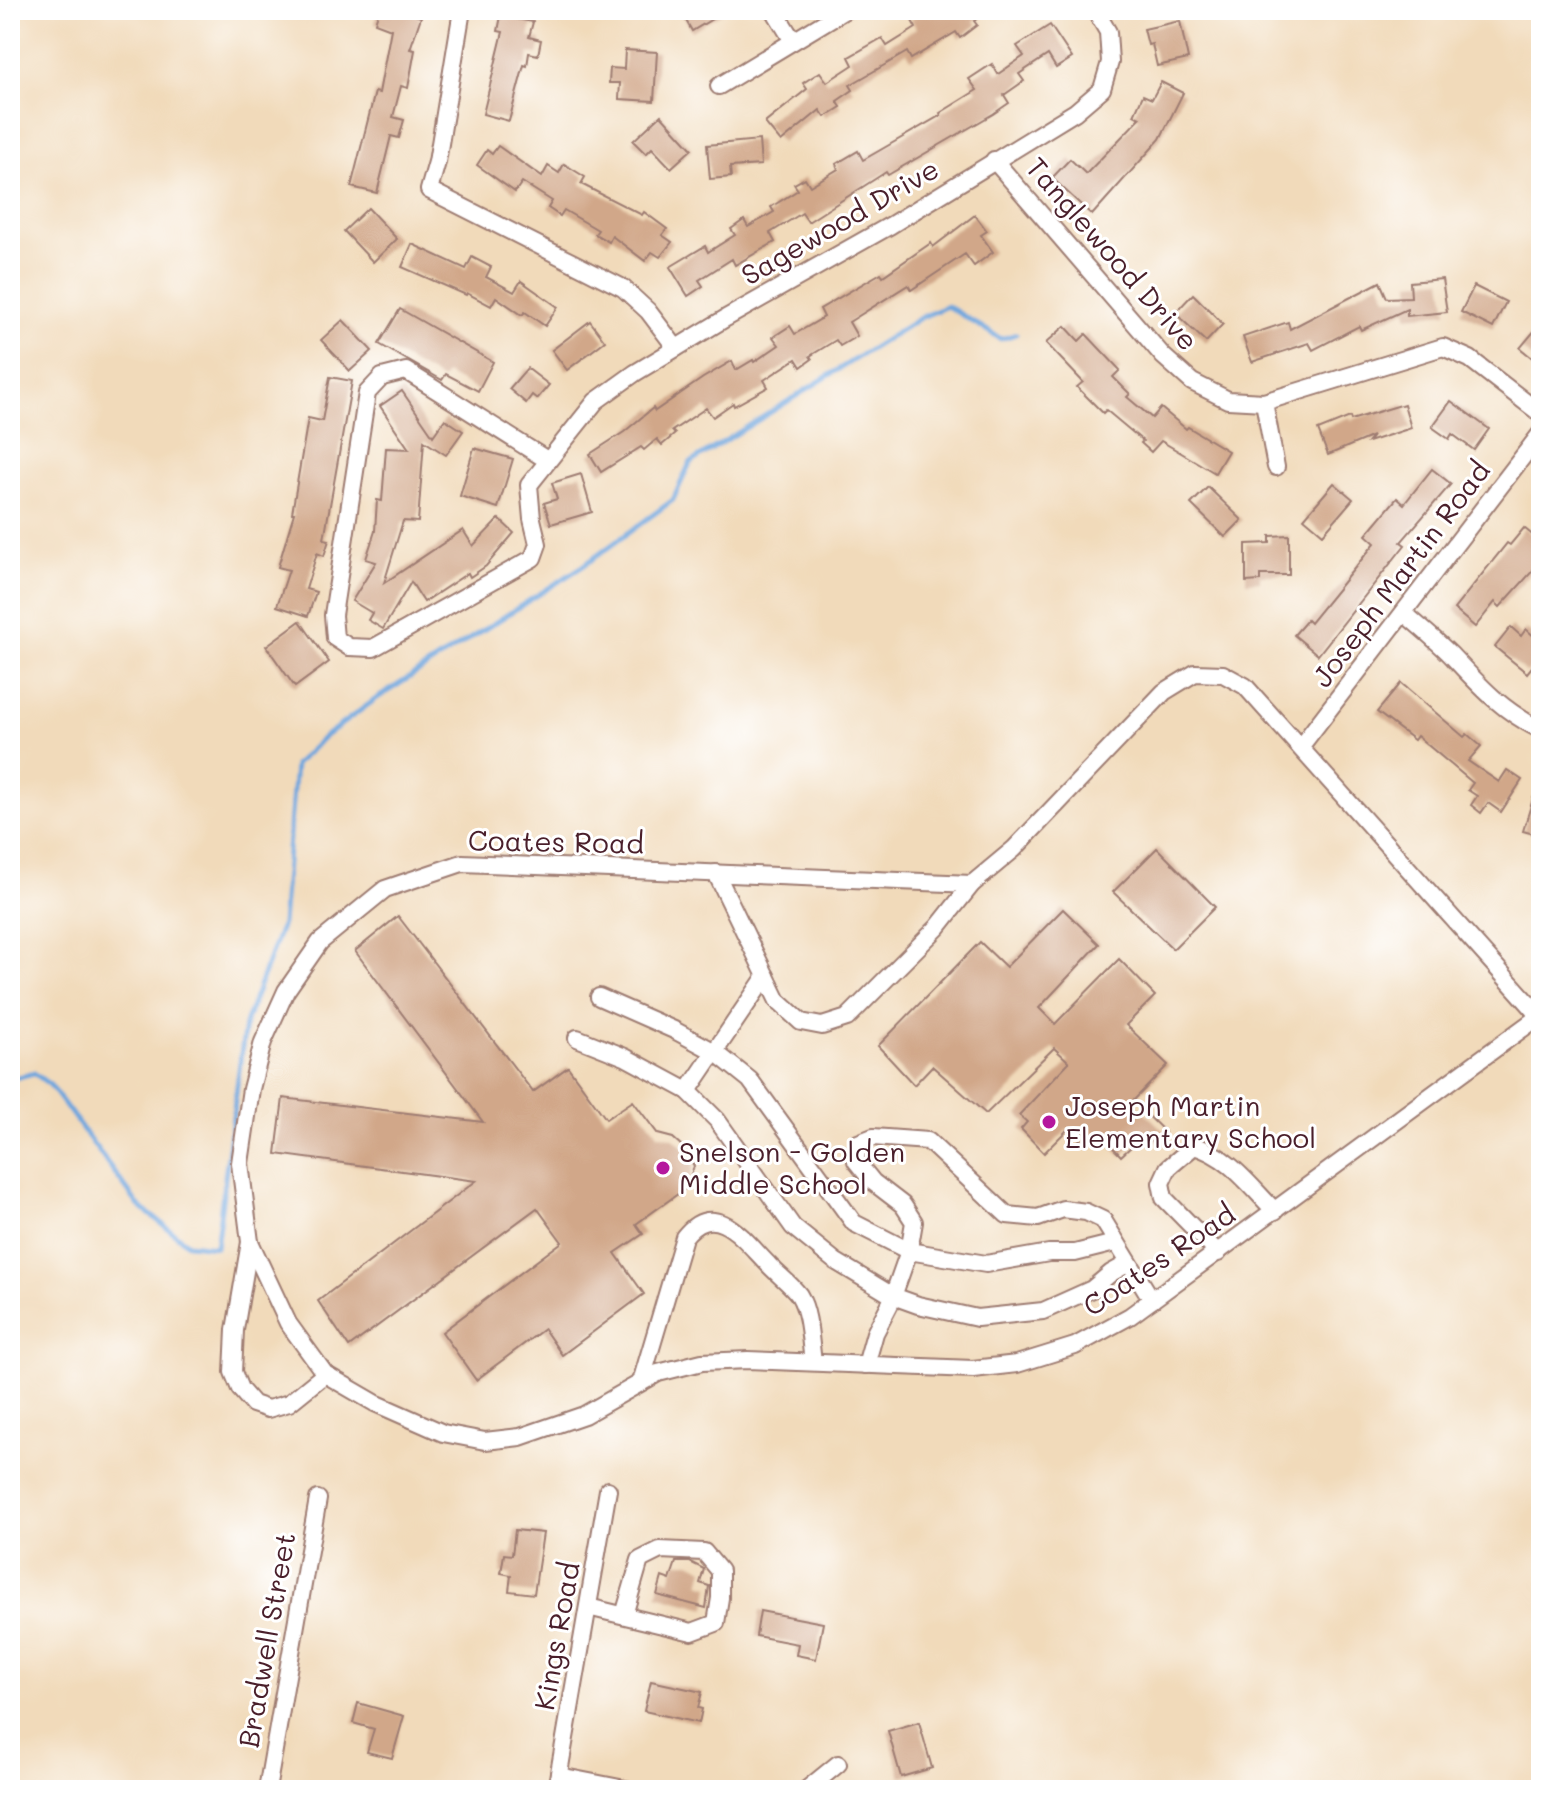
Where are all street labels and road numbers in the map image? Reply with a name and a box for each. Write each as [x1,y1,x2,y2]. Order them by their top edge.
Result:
street label: Tanglewood Drive [1019,149,1207,358]
street label: Sagewood Drive [734,150,945,292]
street label: Joseph Martin Road [1303,453,1497,694]
street label: Coates Road [468,821,644,861]
street label: Coates Road [1075,1195,1241,1323]
street label: Bradwell Street [229,1529,303,1750]
street label: Kings Road [525,1559,587,1713]

